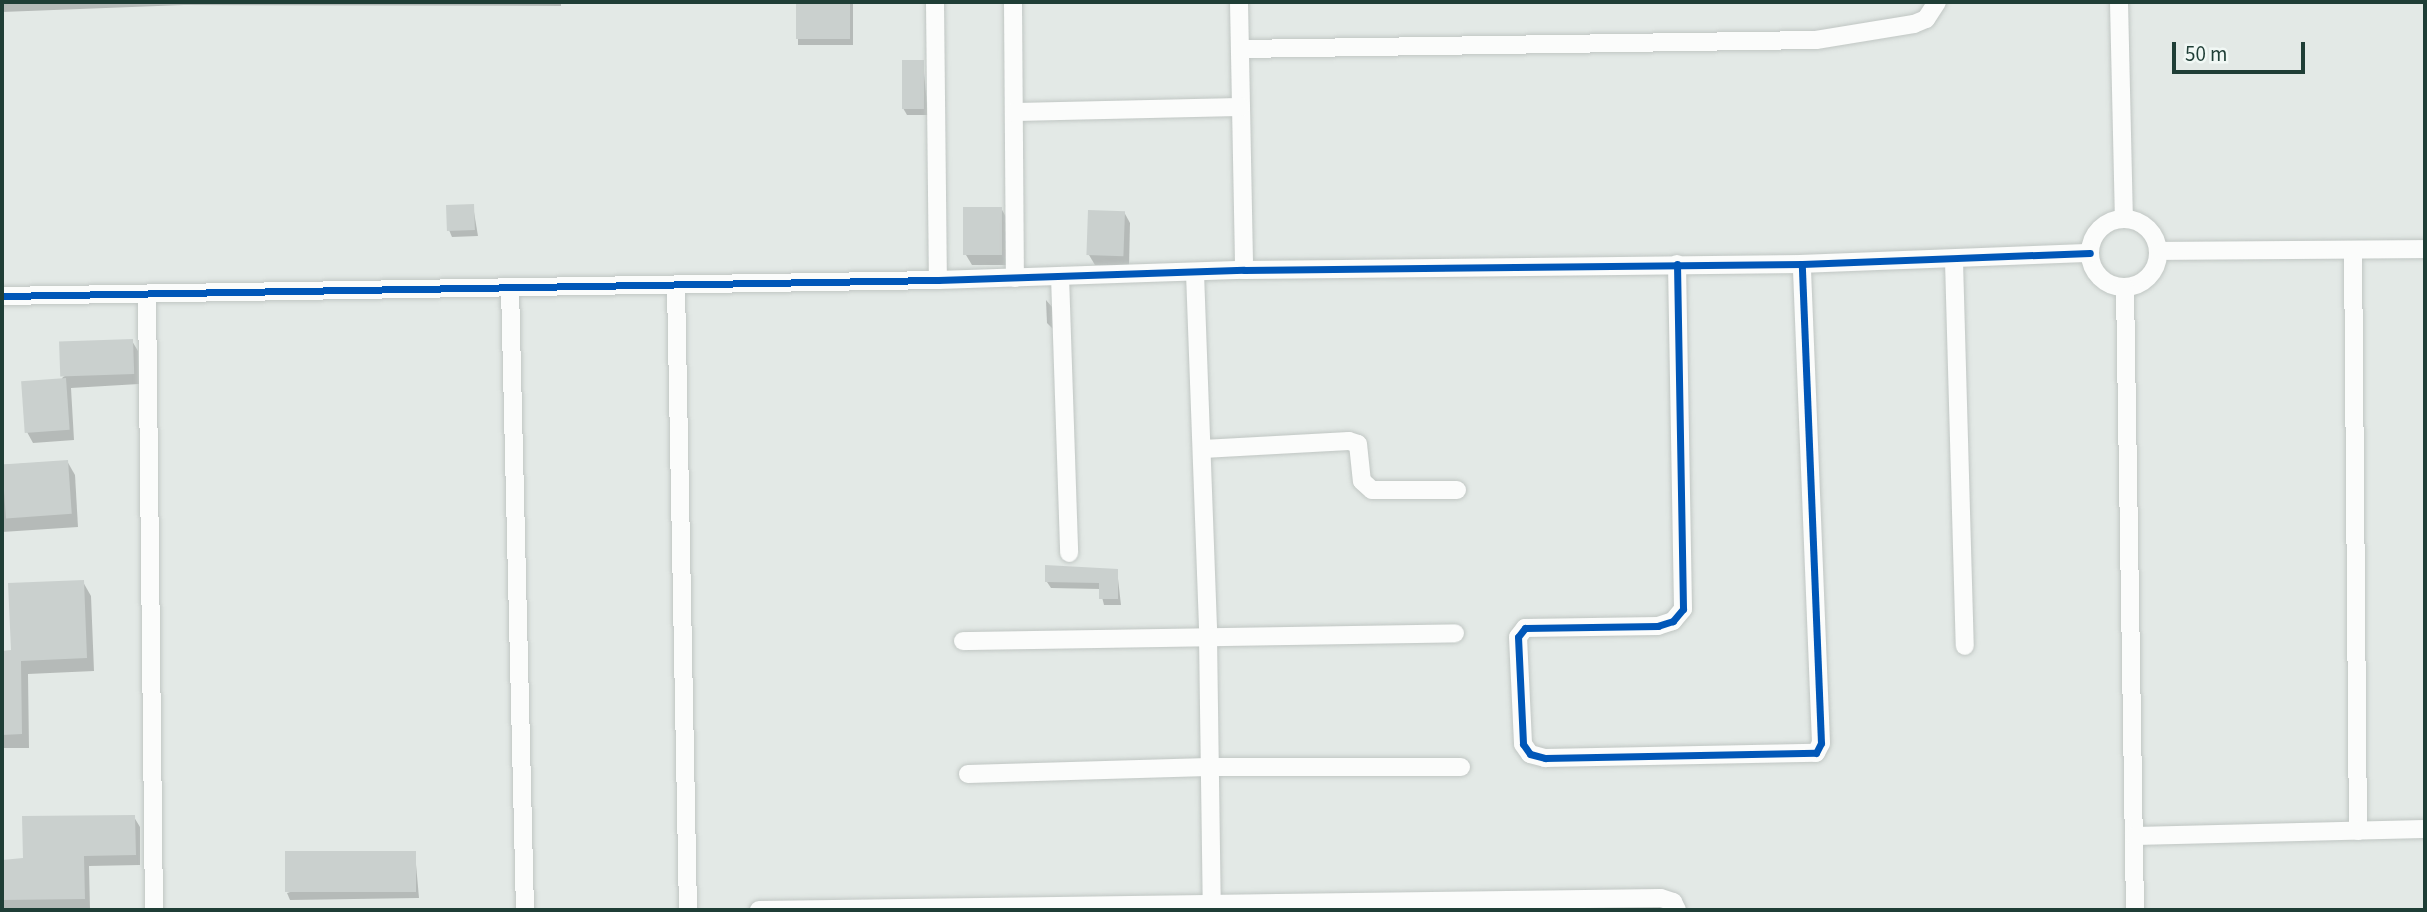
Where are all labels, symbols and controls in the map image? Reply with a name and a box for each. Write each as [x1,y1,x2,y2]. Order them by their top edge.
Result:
scale bar [2175,28,2308,72]
text: 50 m [2185,39,2227,69]

